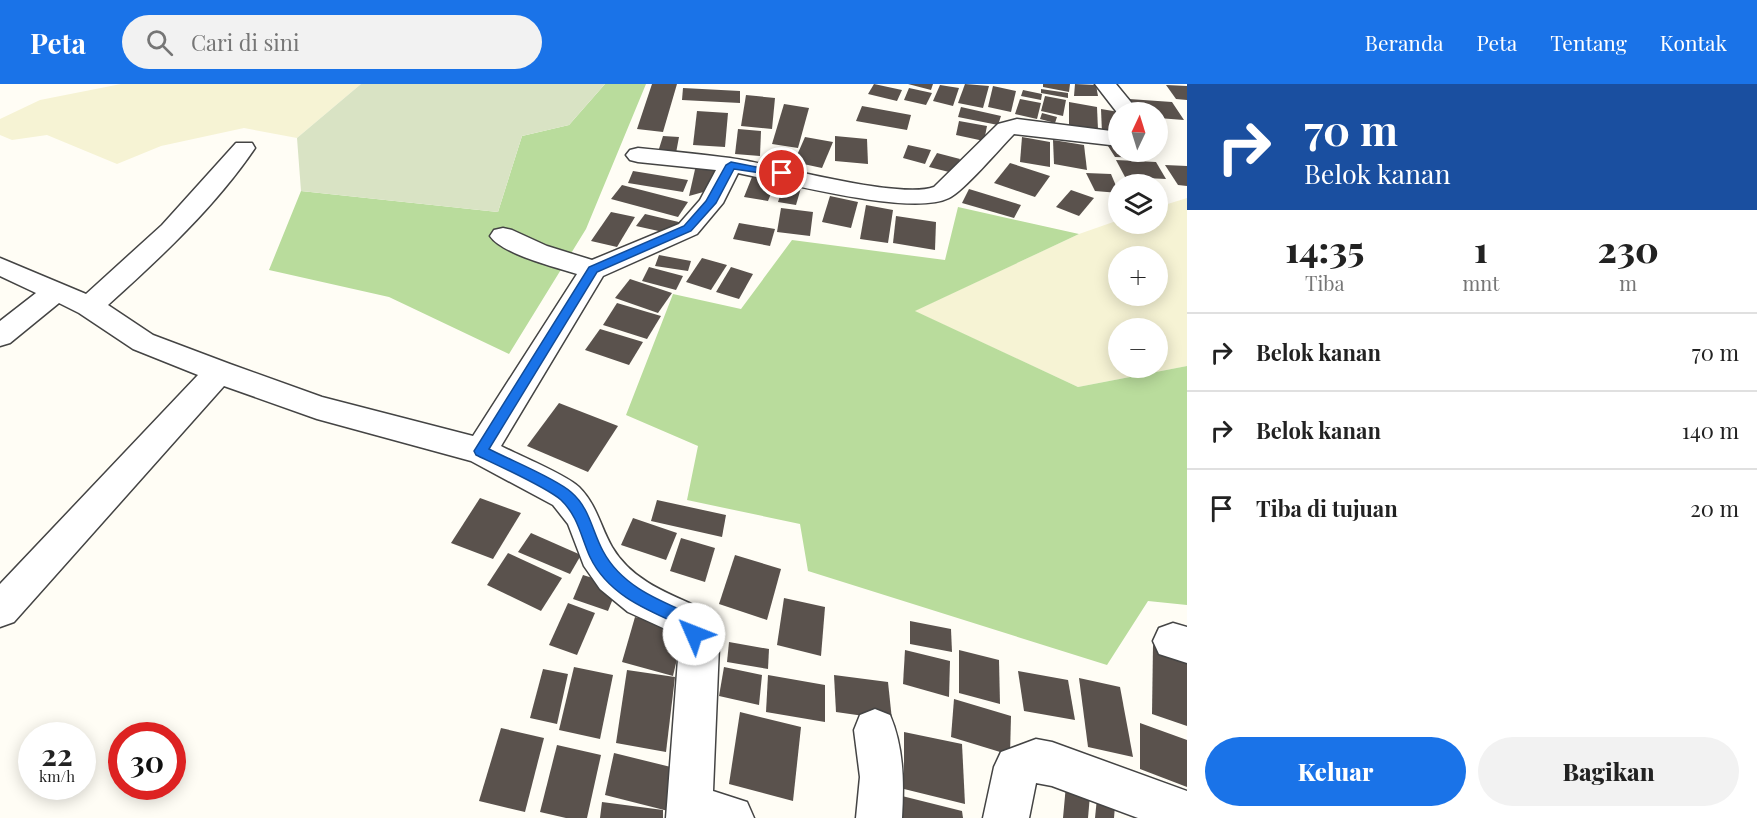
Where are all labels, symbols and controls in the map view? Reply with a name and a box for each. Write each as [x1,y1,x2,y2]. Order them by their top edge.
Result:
search box [122,15,542,69]
text: Peta [30,24,86,61]
icon: search [143,26,176,59]
text: Cari di sini [191,27,299,57]
text: Beranda [1365,28,1444,56]
text: Peta [1477,28,1517,56]
text: Tentang [1550,28,1627,56]
text: Kontak [1660,28,1727,56]
text: 70 m [1304,101,1398,157]
north arrow [1108,102,1168,162]
map controls [1108,102,1168,378]
icon: right [1205,108,1283,186]
pin [756,147,807,198]
text: Belok kanan [1304,155,1451,191]
icon: arrive [765,156,798,189]
button: layers [1108,174,1168,234]
text: 14:35 [1285,224,1364,272]
text: 1 [1474,224,1488,272]
text: 230 [1598,224,1659,272]
button: + [1108,246,1168,306]
text: Tiba [1305,269,1345,296]
text: mnt [1463,269,1499,296]
text: m [1619,269,1637,296]
button: − [1108,318,1168,378]
icon: right [1205,336,1238,369]
text: Belok kanan [1256,337,1381,367]
text: 70 m [1692,337,1739,367]
icon: right [1205,414,1238,447]
text: Belok kanan [1256,415,1381,445]
text: 140 m [1682,415,1739,445]
icon: arrive [1205,492,1238,525]
text: Tiba di tujuan [1256,493,1398,523]
text: 20 m [1690,493,1739,523]
position arrow [662,602,726,666]
speed limit sign: 30 [108,722,186,800]
text: 22 [41,734,73,774]
button: Keluar [1205,737,1466,806]
button: Bagikan [1478,737,1739,806]
text: km/h [39,766,75,786]

